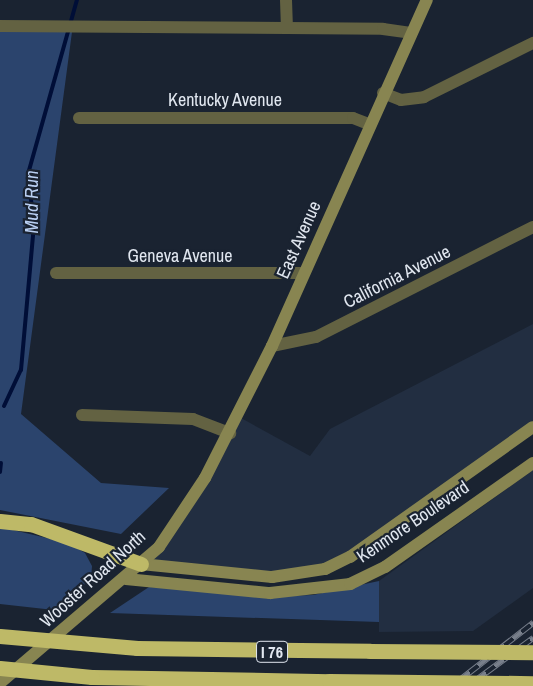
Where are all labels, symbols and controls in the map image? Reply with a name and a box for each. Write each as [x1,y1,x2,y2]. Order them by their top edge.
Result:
street label: Kentucky Avenue [168,89,282,111]
water label: Mud Run [21,170,43,234]
street label: East Avenue [272,197,326,283]
street label: California Avenue [340,241,454,313]
street label: Geneva Avenue [127,245,233,267]
street label: Kenmore Boulevard [353,477,473,567]
street label: Wooster Road North [36,526,150,632]
road number: I 76 [256,638,288,666]

